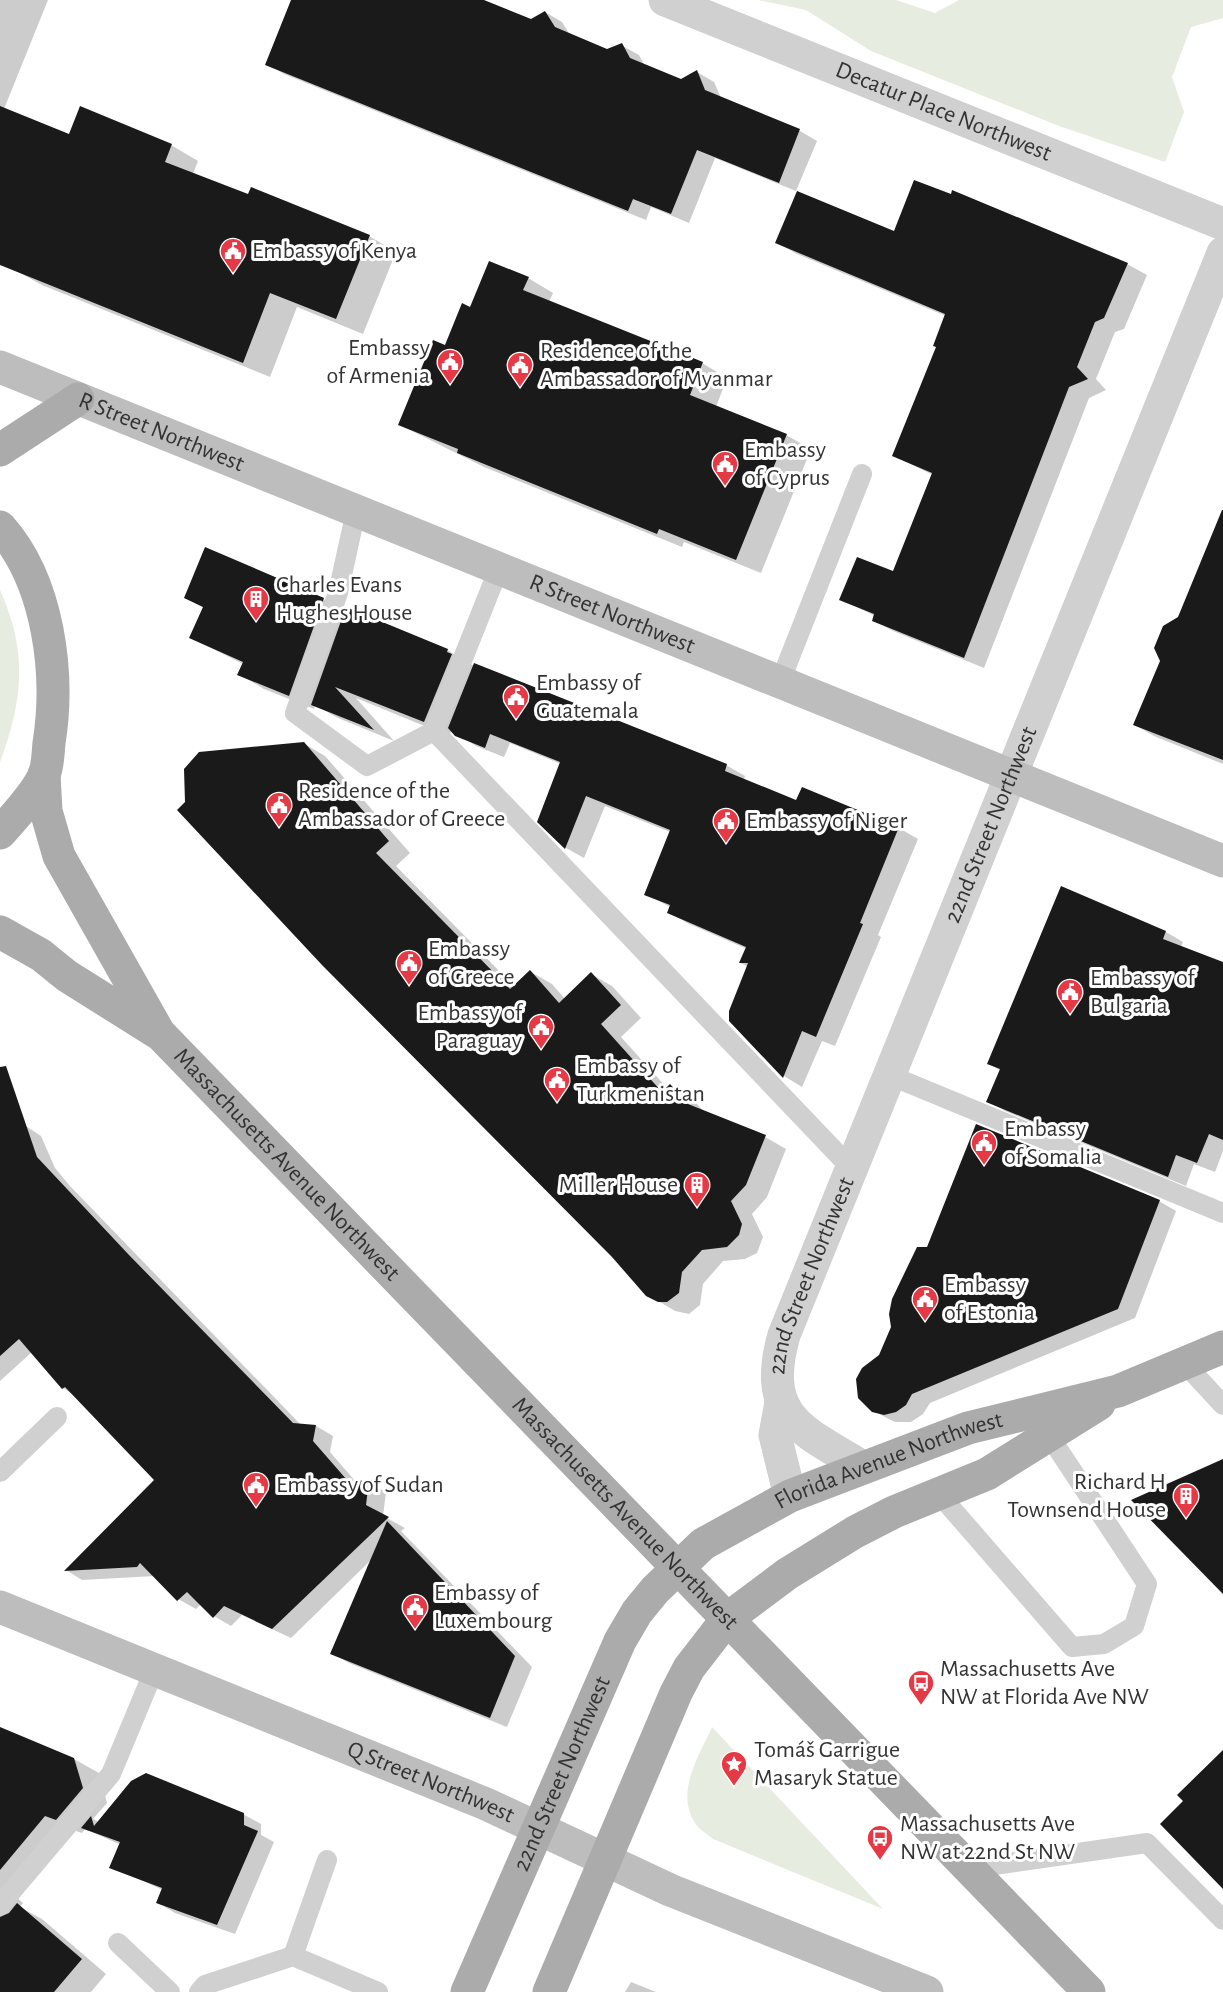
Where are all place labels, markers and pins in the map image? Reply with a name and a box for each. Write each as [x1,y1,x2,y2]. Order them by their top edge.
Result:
public building icon: Embassy of Kenya [218,236,248,274]
place label: Embassy of Kenya [252,239,417,263]
place label: Embassy of Armenia [327,336,430,388]
place label: Residence of the Ambassador of Myanmar [540,339,773,391]
public building icon: Embassy of Armenia [435,347,465,385]
public building icon: Residence of the Ambassador of Myanmar [505,350,535,388]
place label: Embassy of Cyprus [744,438,830,490]
public building icon: Embassy of Cyprus [710,449,740,487]
place label: Charles Evans Hughes House [276,573,412,625]
building icon: Charles Evans Hughes House [241,584,271,622]
place label: Embassy of Guatemala [536,671,642,723]
public building icon: Embassy of Guatemala [501,682,531,720]
place label: Residence of the Ambassador of Greece [298,779,505,831]
public building icon: Residence of the Ambassador of Greece [264,790,294,828]
public building icon: Embassy of Niger [711,806,741,844]
place label: Embassy of Niger [746,809,907,833]
place label: Embassy of Greece [428,937,515,989]
public building icon: Embassy of Greece [394,948,424,986]
place label: Embassy of Bulgaria [1090,966,1196,1018]
public building icon: Embassy of Bulgaria [1055,977,1085,1015]
place label: Embassy of Paraguay [418,1001,524,1053]
public building icon: Embassy of Paraguay [526,1012,556,1050]
place label: Embassy of Turkmenistan [576,1054,705,1106]
public building icon: Embassy of Turkmenistan [542,1065,572,1103]
place label: Embassy of Somalia [1004,1117,1102,1169]
public building icon: Embassy of Somalia [969,1128,999,1166]
building icon: Miller House [682,1170,712,1208]
place label: Miller House [559,1173,678,1197]
place label: Embassy of Estonia [944,1273,1035,1325]
public building icon: Embassy of Estonia [910,1284,940,1322]
public building icon: Embassy of Sudan [241,1470,271,1508]
place label: Richard H Townsend House [1007,1470,1166,1522]
place label: Embassy of Sudan [276,1473,444,1497]
building icon: Richard H Townsend House [1171,1481,1201,1519]
place label: Embassy of Luxembourg [434,1581,552,1633]
public building icon: Embassy of Luxembourg [400,1592,430,1630]
place label: Massachusetts Ave NW at Florida Ave NW [940,1657,1149,1709]
bus stop icon: Massachusetts Ave NW at Florida Ave NW [906,1668,936,1706]
place label: Tomáš Garrigue Masaryk Statue [754,1738,900,1790]
place icon: Tomáš Garrigue Masaryk Statue [719,1749,749,1787]
place label: Massachusetts Ave NW at 22nd St NW [900,1812,1076,1864]
bus stop icon: Massachusetts Ave NW at 22nd St NW [865,1823,895,1861]

